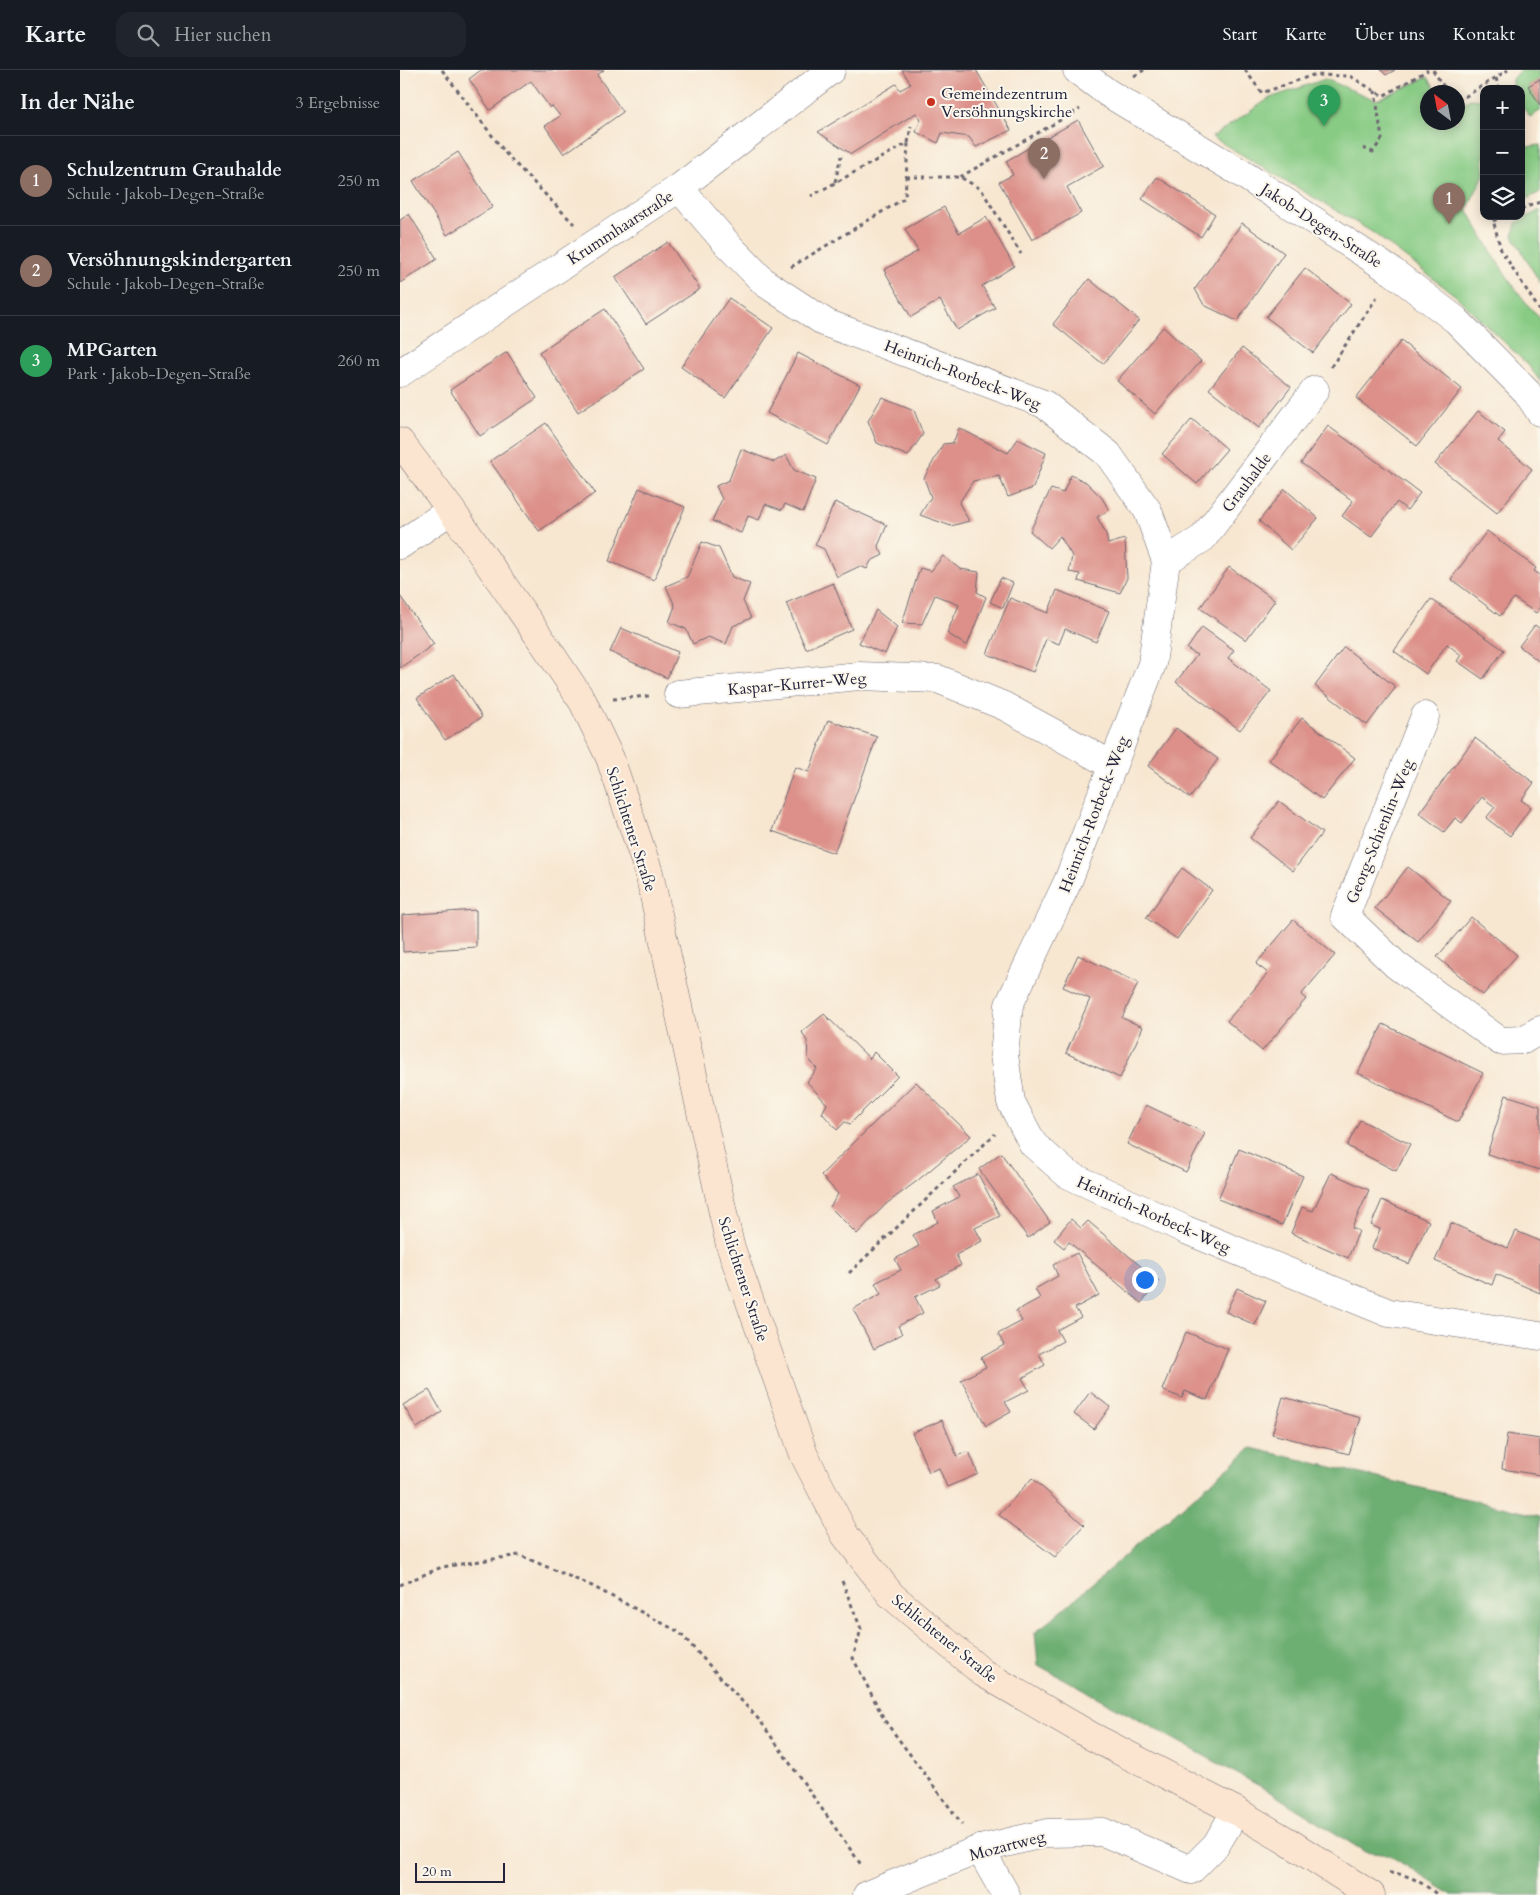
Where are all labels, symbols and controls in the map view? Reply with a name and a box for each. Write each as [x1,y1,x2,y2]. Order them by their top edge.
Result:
search box [116,12,466,57]
text: Karte [25,18,86,51]
icon: search [134,21,162,49]
text: Hier suchen [174,22,272,48]
text: Start [1222,22,1257,47]
text: Karte [1285,22,1327,47]
text: Über uns [1355,22,1425,47]
text: Kontakt [1453,22,1515,47]
place label: Gemeindezentrum Versöhnungskirche [941,83,1072,123]
pin: 3 [1308,85,1340,126]
north arrow [1420,85,1465,130]
map controls [1480,85,1525,220]
button: + [1480,85,1525,130]
text: In der Nähe [20,88,135,117]
text: 3 Ergebnisse [295,92,380,114]
marker: Gemeindezentrum Versöhnungskirche [925,96,937,108]
button: − [1480,130,1525,175]
pin: 2 [1028,138,1060,179]
text: Schulzentrum Grauhalde [67,157,282,183]
text: 1 [32,170,40,192]
text: 250 m [338,170,380,192]
button: layers [1480,175,1525,220]
street label: Jakob-Degen-Straße [1255,177,1386,273]
text: Schule · Jakob-Degen-Straße [67,183,264,205]
pin: 1 [1433,183,1465,224]
street label: Krummhaarstraße [563,185,678,270]
text: Versöhnungskindergarten [67,247,292,273]
text: 2 [32,260,40,282]
text: 250 m [338,260,380,282]
text: Schule · Jakob-Degen-Straße [67,273,264,295]
street label: Heinrich-Rorbeck-Weg [881,335,1044,415]
text: MPGarten [67,337,157,363]
text: 3 [32,350,40,372]
text: 260 m [338,350,380,372]
text: Park · Jakob-Degen-Straße [67,363,251,385]
street label: Grauhalde [1217,448,1277,517]
street label: Kaspar-Kurrer-Weg [727,667,867,701]
street label: Heinrich-Rorbeck-Weg [1054,733,1134,896]
street label: Georg-Schienlin-Weg [1341,756,1419,907]
street label: Schlichtener Straße [600,764,662,895]
street label: Heinrich-Rorbeck-Weg [1073,1171,1234,1259]
street label: Schlichtener Straße [712,1214,774,1345]
your location [1132,1267,1158,1293]
street label: Schlichtener Straße [887,1589,1002,1688]
street label: Mozartweg [967,1825,1048,1867]
scale bar [415,1860,505,1883]
text: 20 m [422,1862,452,1881]

